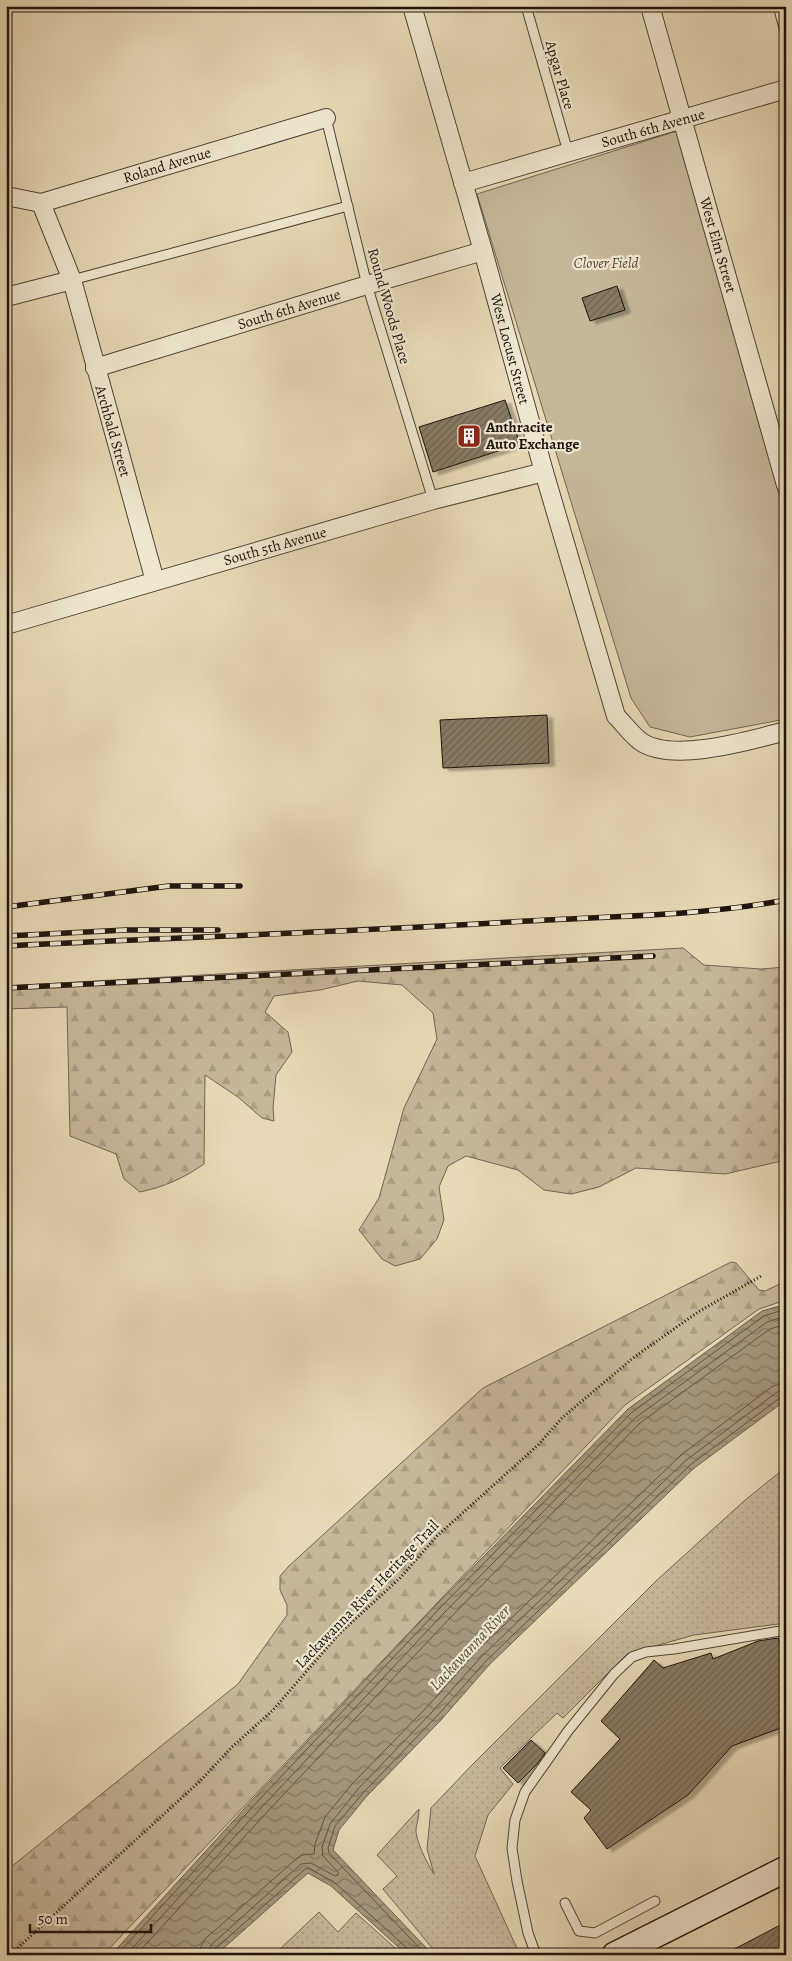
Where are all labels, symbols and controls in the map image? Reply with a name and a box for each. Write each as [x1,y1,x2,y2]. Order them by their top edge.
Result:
street label: Apgar Place [540,37,579,112]
street label: South 6th Avenue [599,104,707,152]
street label: Roland Avenue [121,142,214,188]
street label: West Elm Street [695,194,741,295]
street label: Round Woods Place [363,245,415,367]
park label: Clover Field [574,253,639,273]
street label: South 6th Avenue [235,284,343,334]
street label: West Locust Street [485,290,534,407]
street label: Archbald Street [90,382,136,479]
place label: Anthracite Auto Exchange [485,417,580,454]
building icon: Anthracite Auto Exchange [456,423,482,449]
street label: South 5th Avenue [221,522,329,570]
street label: Lackawanna River Heritage Trail [291,1515,443,1672]
water label: Lackawanna River [425,1600,516,1696]
scale bar [30,1901,151,1933]
text: 50 m [38,1909,68,1929]

